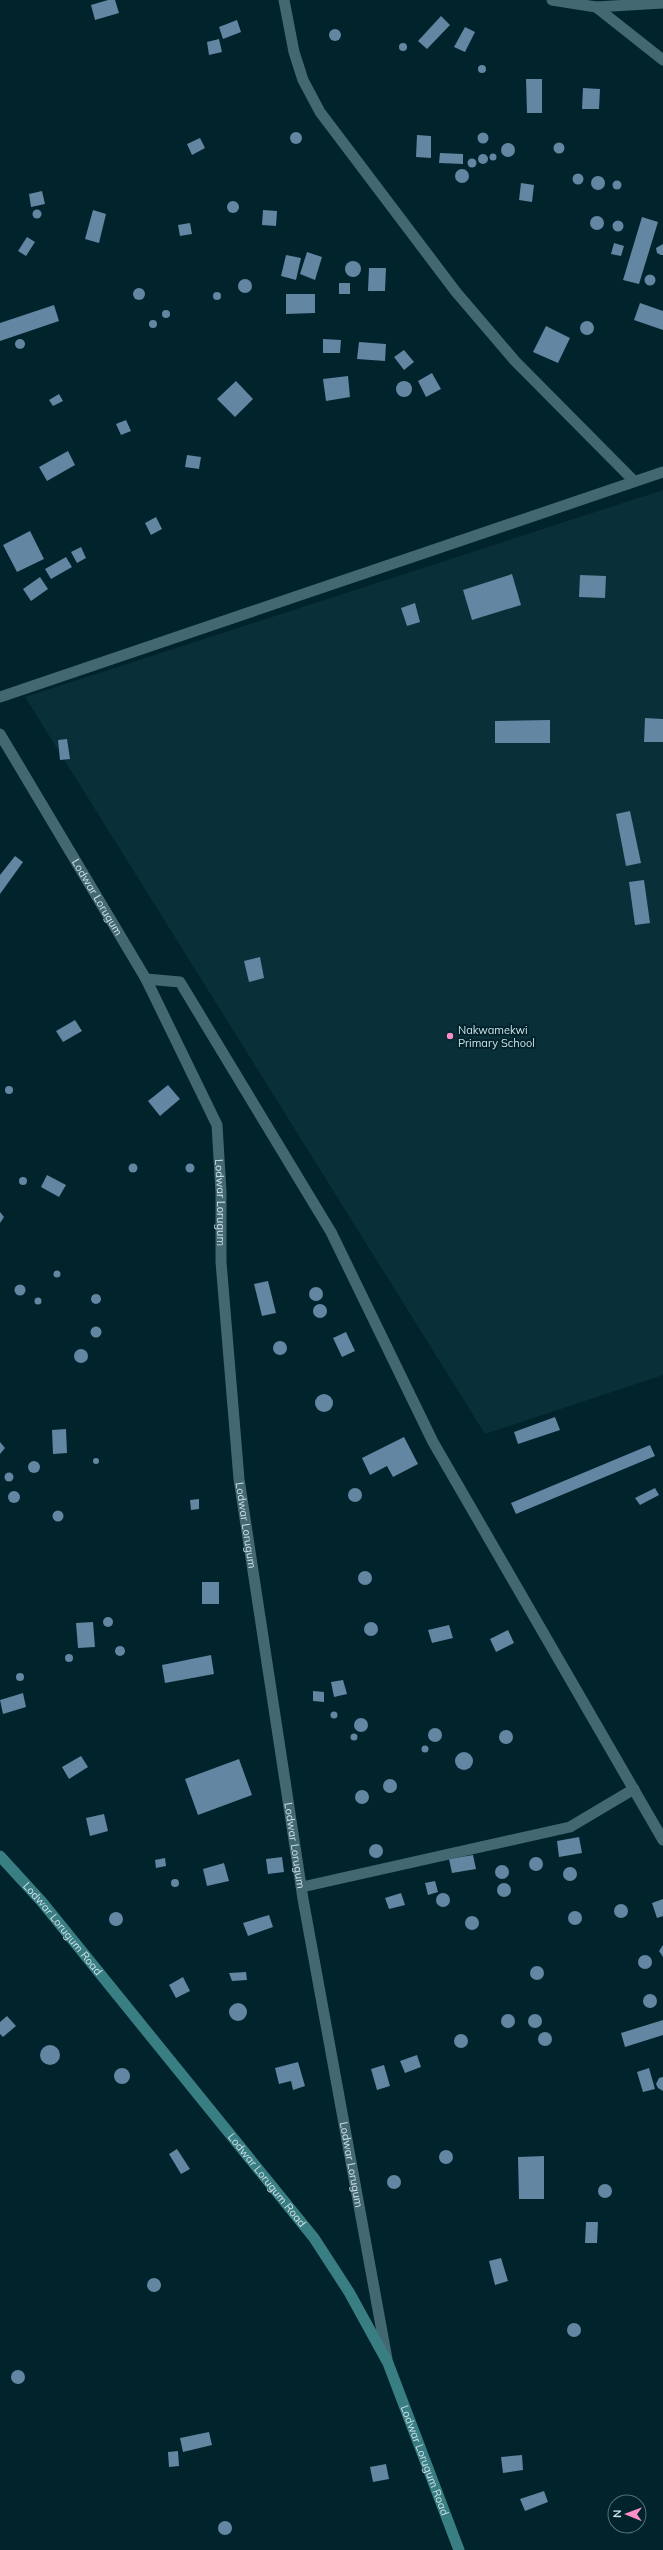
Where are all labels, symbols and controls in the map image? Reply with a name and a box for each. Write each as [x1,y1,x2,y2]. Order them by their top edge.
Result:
street label: Lodwar Lorugum [69,856,126,938]
place label: Nakwamekwi Primary School [458,1023,535,1050]
marker: Nakwamekwi Primary School [445,1031,455,1041]
street label: Lodwar Lorugum [212,1159,228,1246]
street label: Lodwar Lorugum [233,1481,260,1569]
street label: Lodwar Lorugum [281,1801,308,1890]
street label: Lodwar Lorugum Road [20,1879,105,1978]
street label: Lodwar Lorugum [337,2120,366,2209]
street label: Lodwar Lorugum Road [225,2130,309,2230]
street label: Lodwar Lorugum Road [398,2403,452,2517]
north arrow [607,2494,647,2534]
text: N [610,2510,624,2518]

